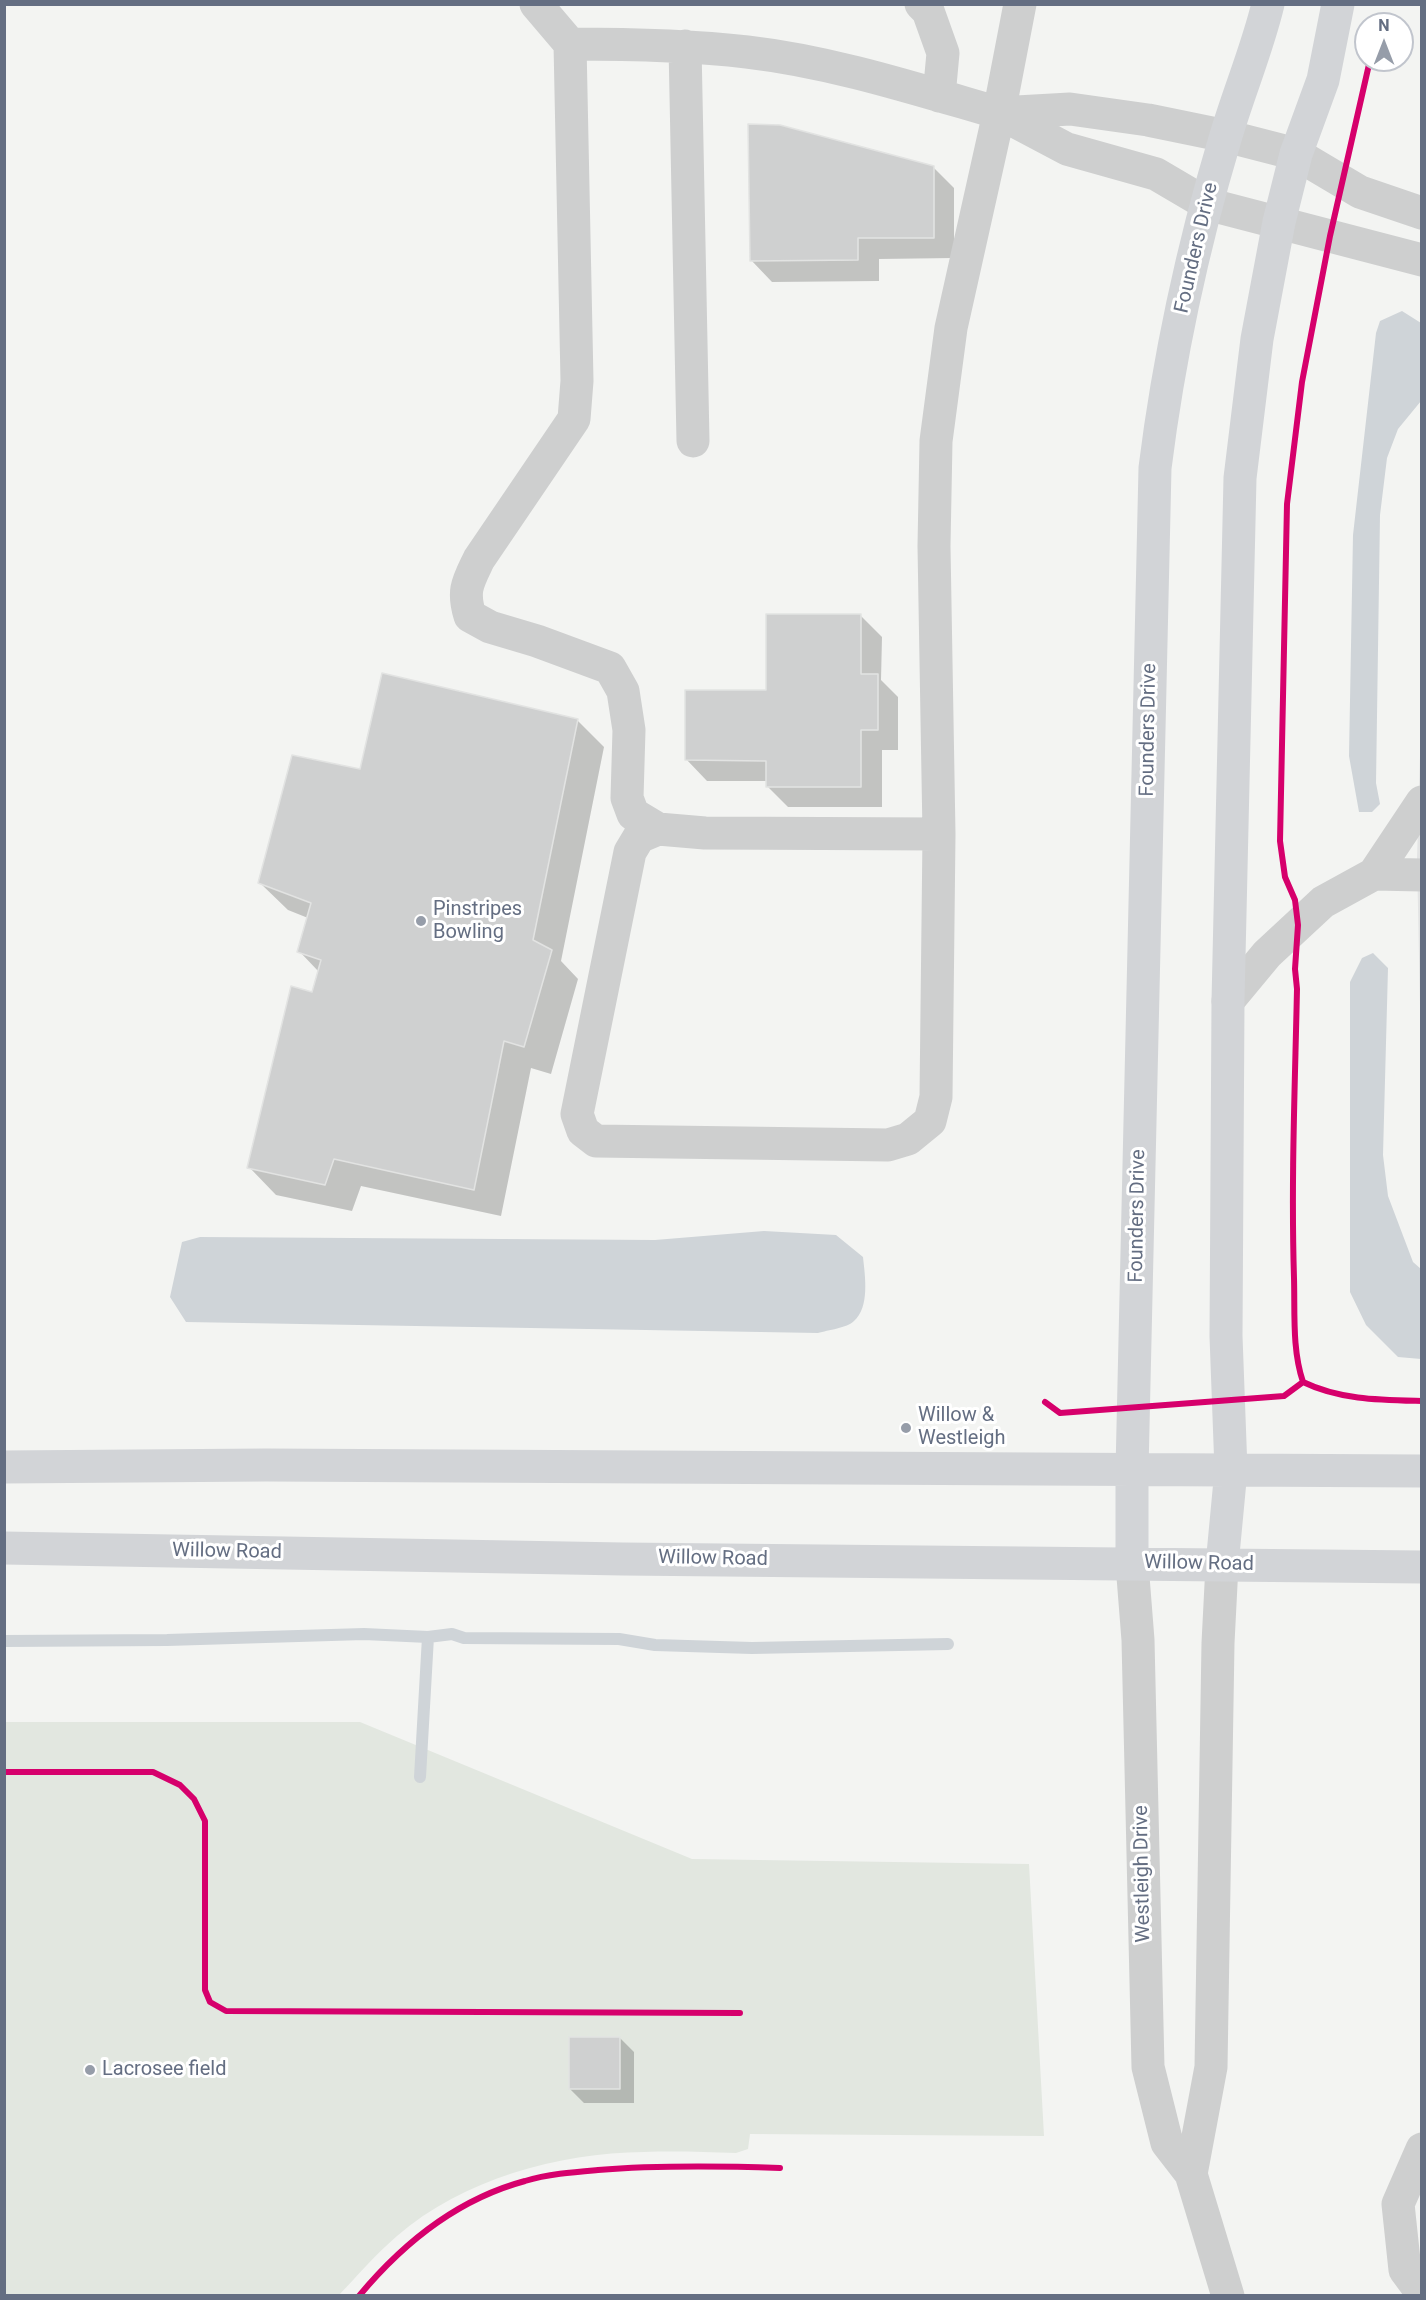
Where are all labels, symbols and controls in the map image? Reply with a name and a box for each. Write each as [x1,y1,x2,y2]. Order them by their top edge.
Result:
north arrow [1354,12,1414,72]
text: N [1378,16,1390,35]
street label: Founders Drive [1170,180,1224,316]
street label: Founders Drive [1136,663,1162,797]
place label: Pinstripes Bowling [433,898,522,945]
marker: Pinstripes Bowling [414,914,428,928]
street label: Founders Drive [1125,1149,1151,1283]
place label: Willow & Westleigh [918,1404,1005,1451]
marker: Willow & Westleigh [899,1421,913,1435]
street label: Willow Road [172,1539,282,1565]
street label: Willow Road [658,1546,768,1572]
street label: Willow Road [1144,1551,1254,1577]
street label: Westleigh Drive [1130,1805,1156,1943]
place label: Lacrosee field [102,2058,226,2082]
marker: Lacrosee field [83,2063,97,2077]

